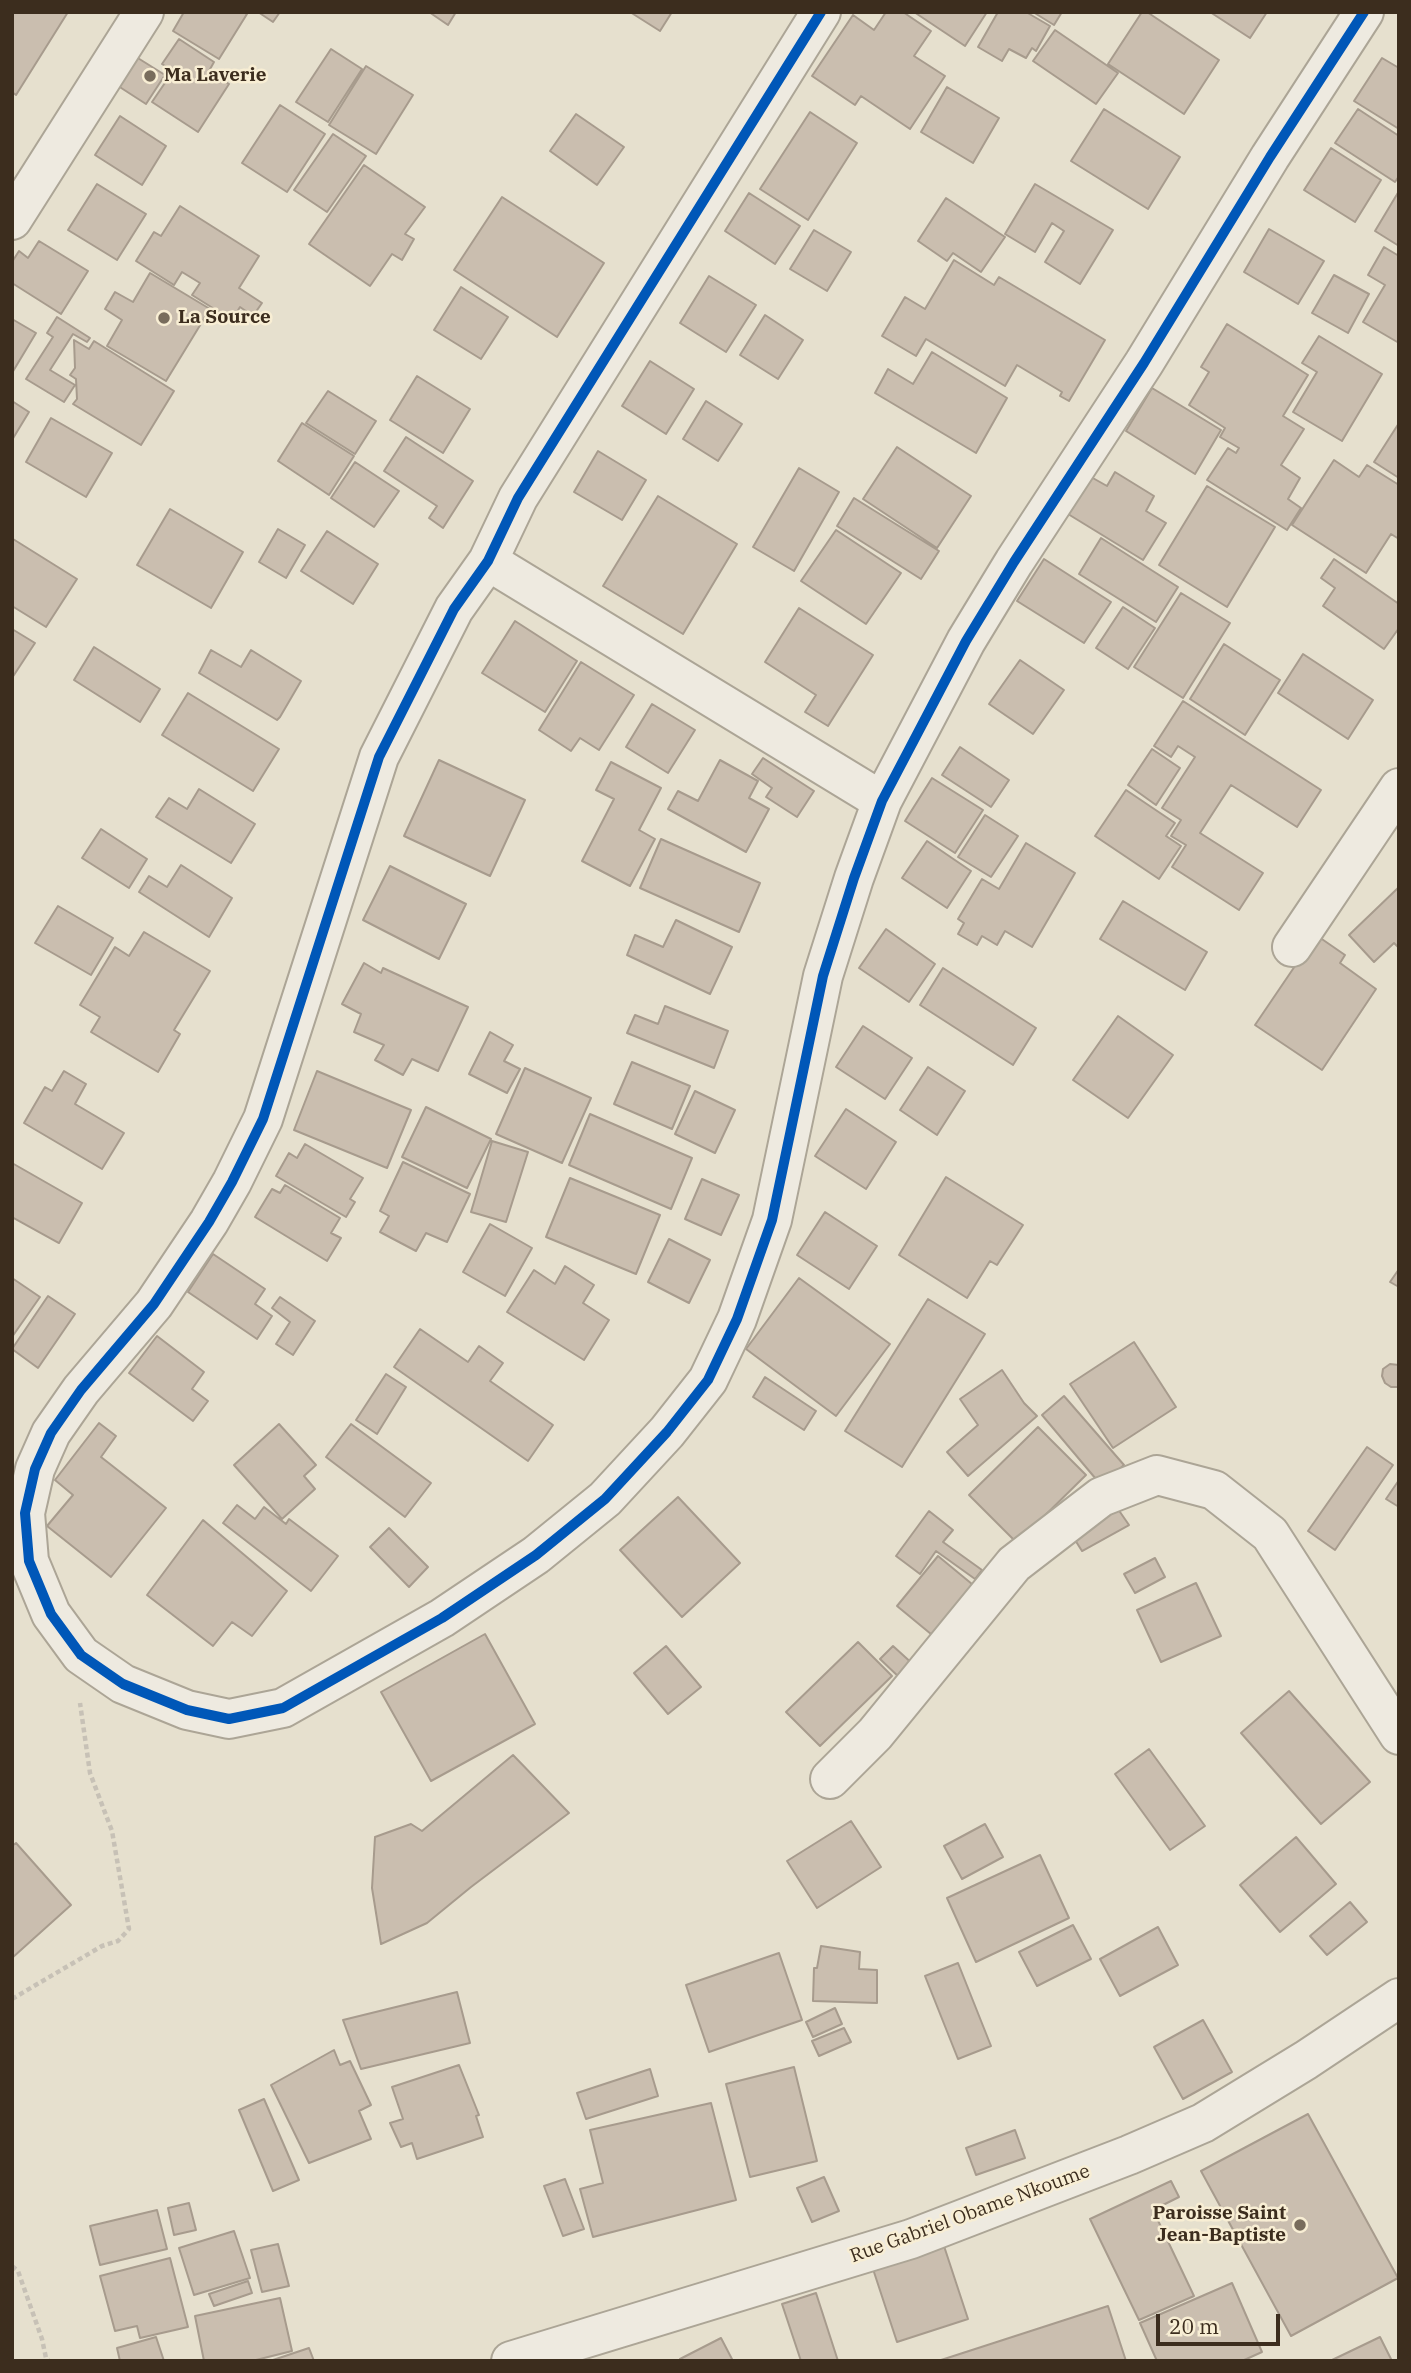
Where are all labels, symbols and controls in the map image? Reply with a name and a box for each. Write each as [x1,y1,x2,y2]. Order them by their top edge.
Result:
place label: Ma Laverie [164,65,266,87]
marker: Ma Laverie [142,68,158,84]
place label: La Source [178,307,271,329]
marker: La Source [156,310,172,326]
street label: Rue Gabriel Obame Nkoume [847,2160,1093,2268]
place label: Paroisse Saint Jean-Baptiste [1153,2203,1286,2247]
marker: Paroisse Saint Jean-Baptiste [1292,2217,1308,2233]
scale bar [1159,2300,1283,2344]
text: 20 m [1169,2312,1219,2340]

